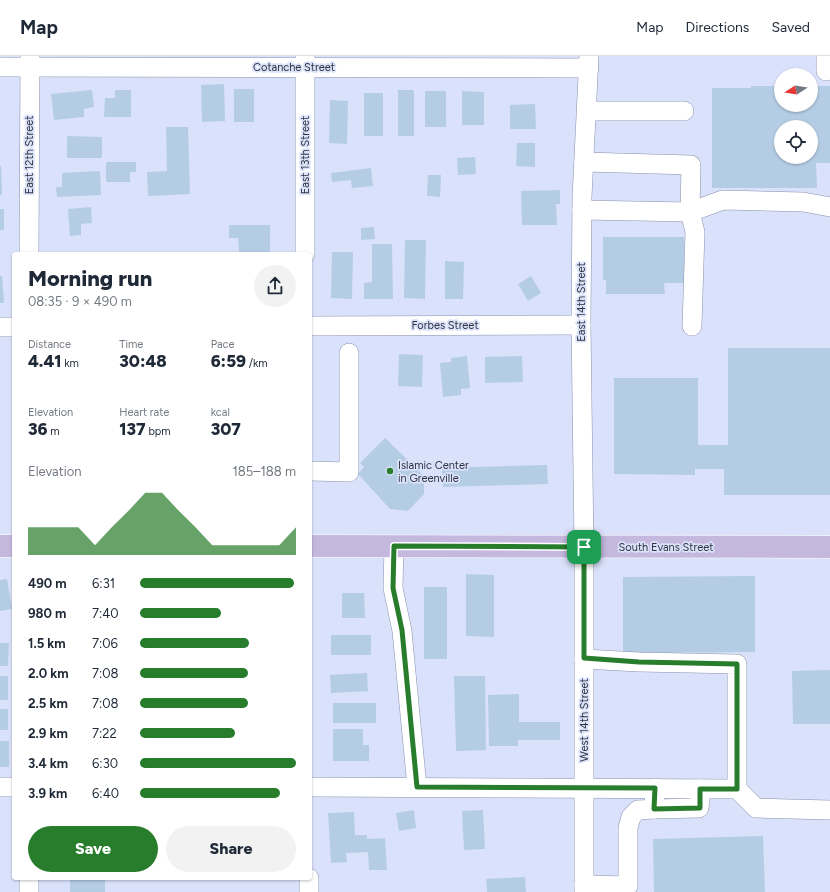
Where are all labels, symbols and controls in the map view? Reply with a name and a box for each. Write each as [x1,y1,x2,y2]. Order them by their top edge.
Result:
text: Map [20,16,58,39]
text: Map [636,19,664,36]
text: Directions [686,19,749,36]
text: Saved [771,19,810,36]
street label: Cotanche Street [253,61,335,74]
north arrow [774,68,818,112]
map controls [774,68,818,164]
street label: East 12th Street [23,116,36,194]
street label: East 13th Street [299,116,312,194]
button: locate [774,120,818,164]
street label: East 14th Street [575,262,588,342]
text: Morning run [28,265,152,292]
button: share [254,265,296,307]
text: 08:35 · 9 × 490 m [28,294,132,309]
street label: Forbes Street [411,319,479,332]
text: Distance [28,338,71,351]
text: Time [119,338,143,351]
text: Pace [211,338,234,351]
text: 4.41 [28,351,62,371]
text: 30:48 [119,351,167,371]
text: 6:59 [211,351,246,371]
text: km [62,357,79,370]
text: /km [246,357,268,370]
text: Elevation [28,406,73,419]
text: Heart rate [119,406,169,419]
text: kcal [211,406,230,419]
text: 36 [28,419,48,439]
text: 137 [119,419,146,439]
text: 307 [211,419,241,439]
text: m [48,425,60,438]
text: bpm [146,425,171,438]
place label: Islamic Center in Greenville [398,459,469,485]
text: Elevation [28,464,81,479]
text: 185–188 m [232,464,296,479]
marker: Islamic Center in Greenville [385,466,395,476]
pin [567,530,601,564]
icon: arrive [573,536,595,558]
street label: South Evans Street [619,541,713,554]
text: 490 m [28,576,67,591]
text: 6:31 [92,576,115,591]
text: 980 m [28,606,66,621]
text: 7:40 [92,606,119,621]
text: 1.5 km [28,636,66,651]
text: 7:06 [92,636,118,651]
text: 2.0 km [28,666,69,681]
text: 7:08 [92,666,119,681]
street label: West 14th Street [578,678,591,762]
text: 2.5 km [28,696,68,711]
text: 7:08 [92,696,119,711]
text: 2.9 km [28,726,68,741]
text: 7:22 [92,726,117,741]
text: 3.4 km [28,756,68,771]
text: 6:30 [92,756,118,771]
text: 3.9 km [28,786,67,801]
text: 6:40 [92,786,119,801]
button: Save [28,826,158,872]
button: Share [166,826,296,872]

